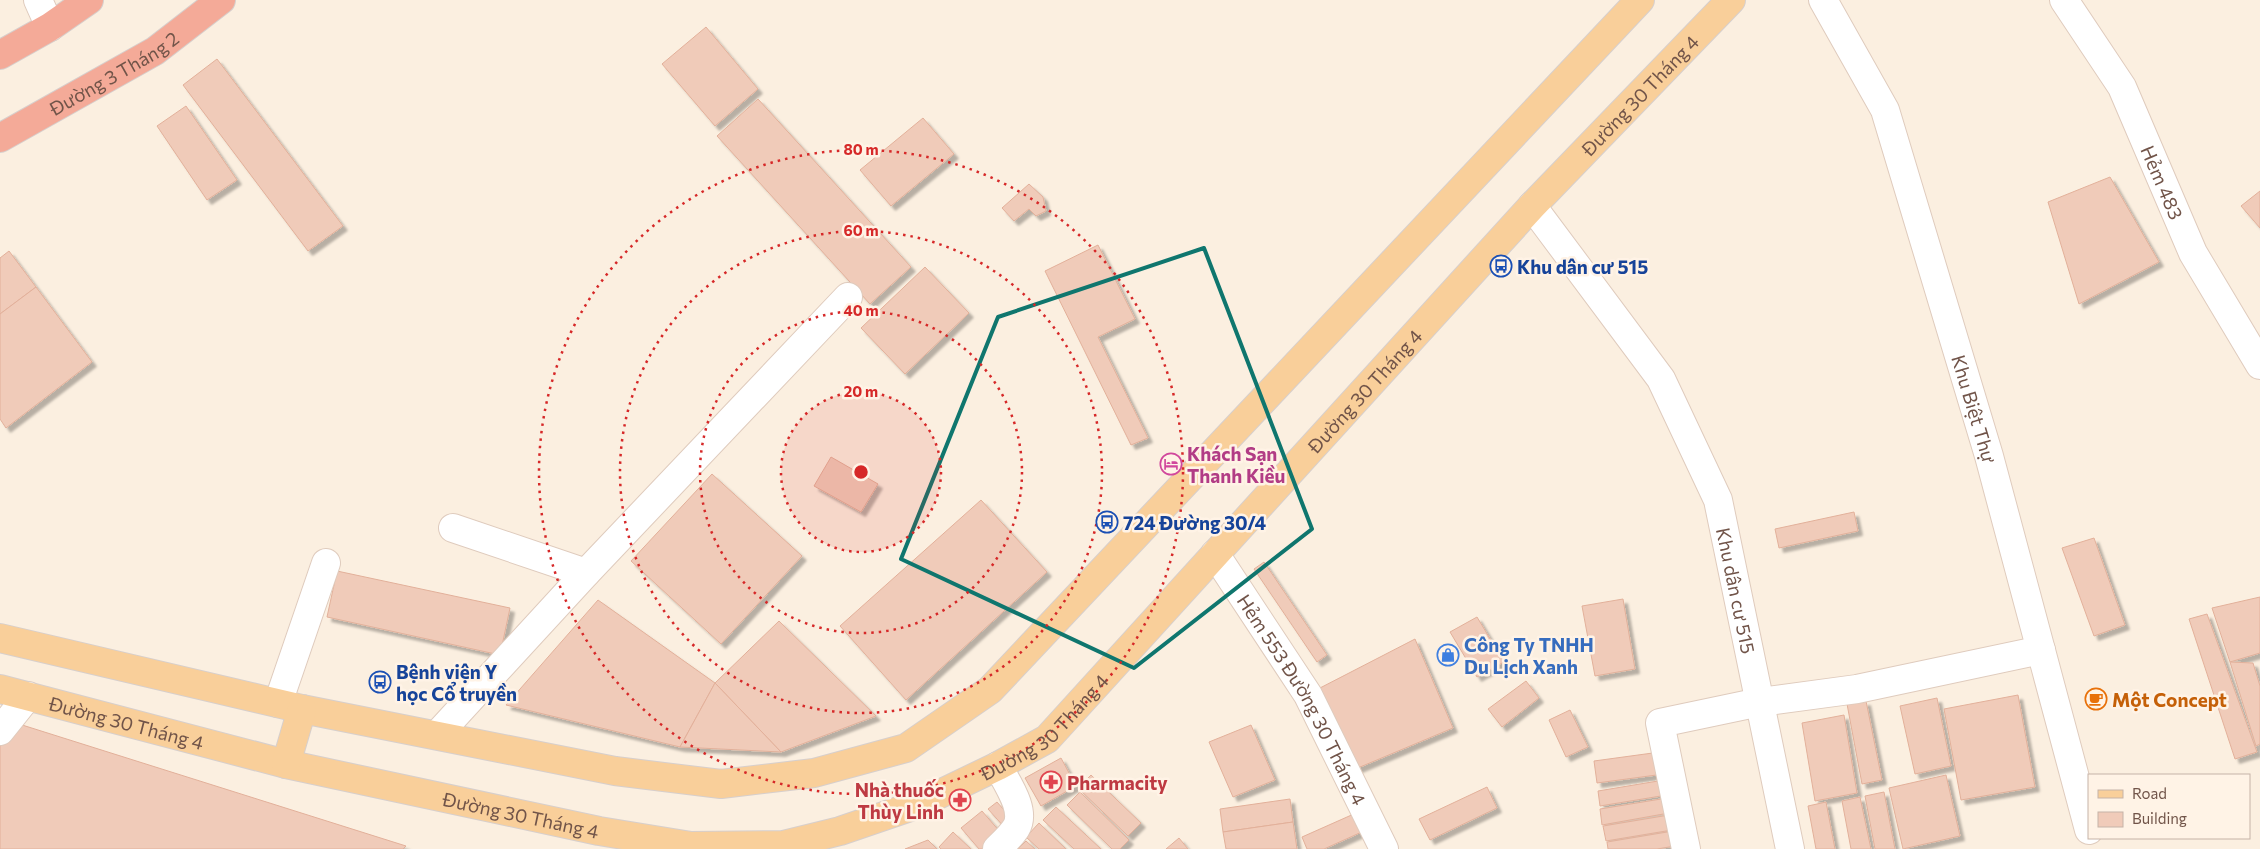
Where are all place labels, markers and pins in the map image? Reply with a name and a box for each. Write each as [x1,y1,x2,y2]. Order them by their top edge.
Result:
bus stop icon: Khu dân cư 515 [1489,254,1513,278]
place label: Khu dân cư 515 [1517,255,1648,278]
place label: Khách Sạn Thanh Kiều [1187,442,1285,487]
hotel icon: Khách Sạn Thanh Kiều [1159,452,1183,476]
centre of rings [852,463,870,481]
bus stop icon: 724 Đường 30/4 [1095,510,1119,534]
place label: 724 Đường 30/4 [1123,511,1267,534]
place label: Công Ty TNHH Du Lịch Xanh [1464,633,1594,679]
shop icon: Công Ty TNHH Du Lịch Xanh [1436,643,1460,667]
place label: Bệnh viện Y học Cổ truyền [396,660,517,706]
bus stop icon: Bệnh viện Y học Cổ truyền [368,670,392,694]
cafe icon: Một Concept [2084,687,2108,711]
place label: Một Concept [2112,688,2227,712]
pharmacy icon: Pharmacity [1039,770,1063,794]
place label: Pharmacity [1067,771,1168,794]
place label: Nhà thuốc Thùy Linh [855,778,944,823]
pharmacy icon: Nhà thuốc Thùy Linh [948,788,972,812]

